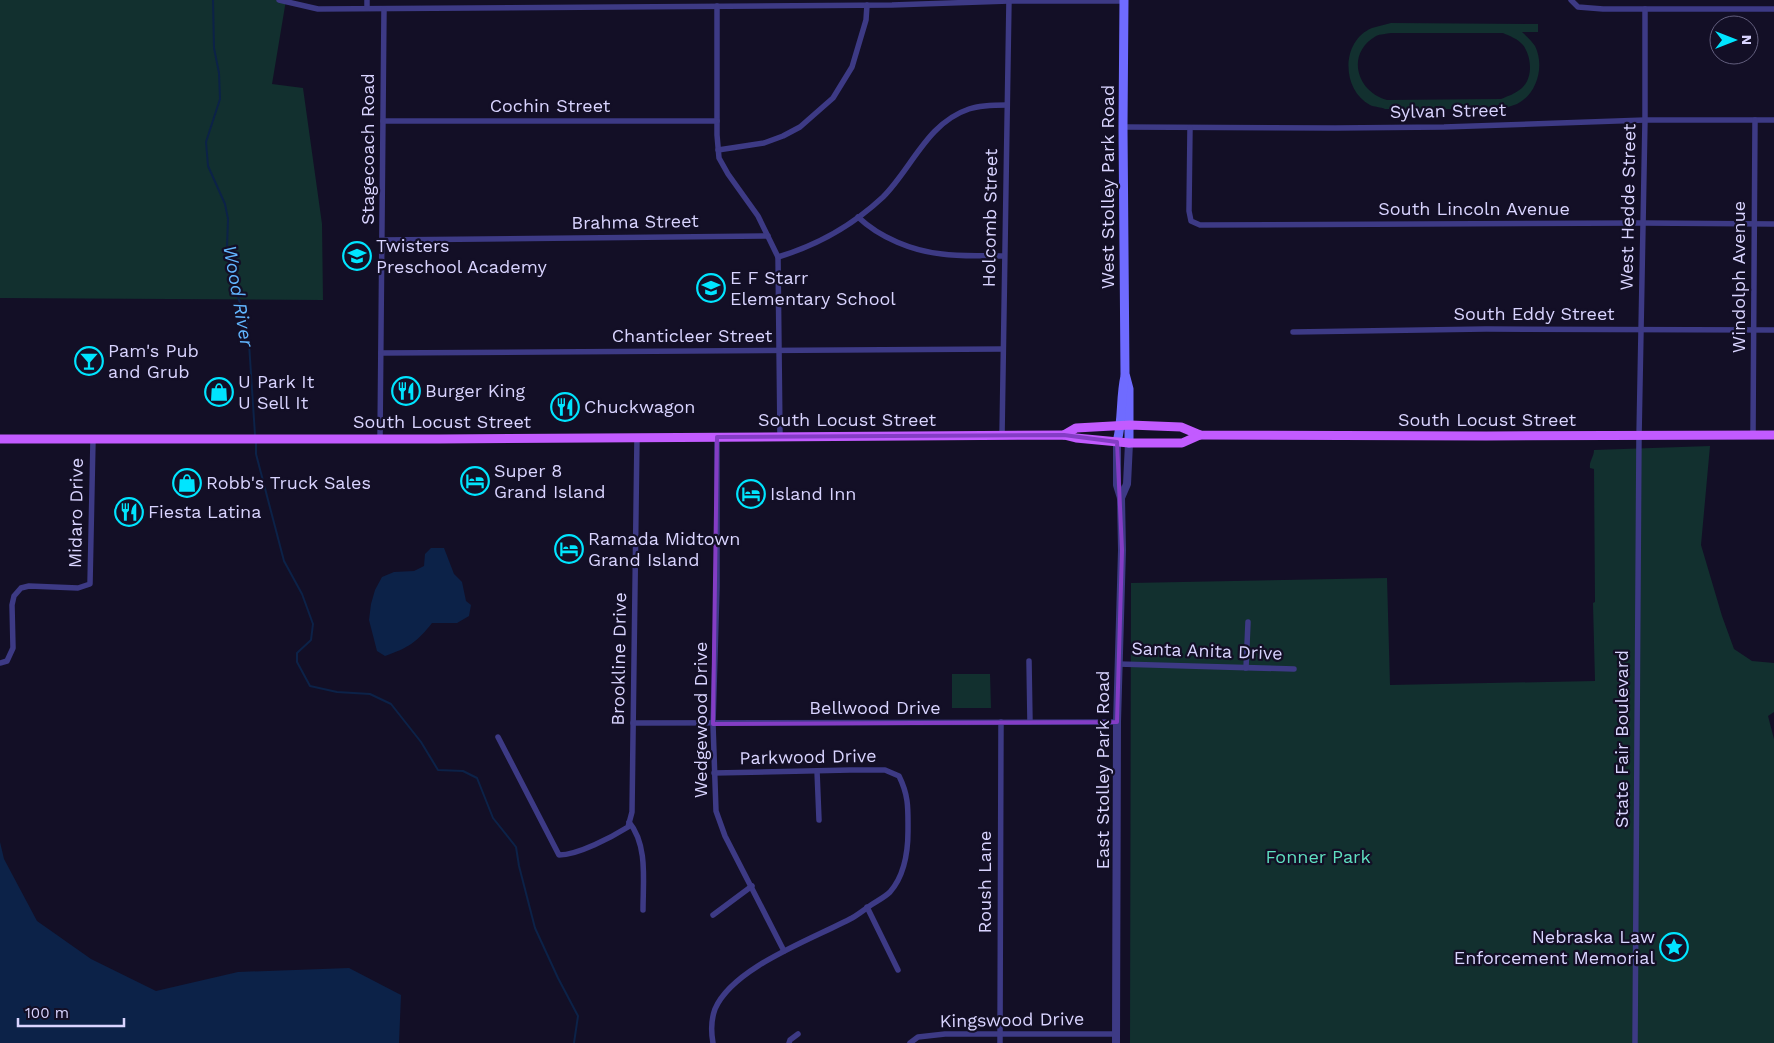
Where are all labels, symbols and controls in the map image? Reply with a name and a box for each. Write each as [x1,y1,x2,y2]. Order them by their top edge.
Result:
north arrow [1709,15,1759,65]
text: N [1739,35,1755,45]
street label: Stagecoach Road [357,73,378,225]
street label: West Stolley Park Road [1097,85,1118,289]
street label: Cochin Street [490,95,611,116]
street label: Sylvan Street [1390,99,1507,122]
street label: West Hedde Street [1616,123,1639,291]
street label: Holcomb Street [978,148,1001,288]
street label: South Lincoln Avenue [1378,198,1570,219]
street label: Windolph Avenue [1728,201,1749,353]
street label: Brahma Street [571,210,699,233]
place label: Twisters Preschool Academy [376,235,548,277]
school or university icon: Twisters Preschool Academy [342,241,372,271]
water label: Wood River [218,243,259,349]
place label: E F Starr Elementary School [730,267,896,309]
school or university icon: E F Starr Elementary School [696,273,726,303]
street label: South Eddy Street [1453,303,1615,324]
street label: Chanticleer Street [612,325,773,346]
place label: Pam's Pub and Grub [108,340,199,382]
bar icon: Pam's Pub and Grub [74,346,104,376]
place label: U Park It U Sell It [238,371,315,413]
restaurant icon: Burger King [391,376,421,406]
shop icon: U Park It U Sell It [204,377,234,407]
place label: Burger King [425,380,526,401]
restaurant icon: Chuckwagon [550,392,580,422]
place label: Chuckwagon [584,396,695,417]
street label: South Locust Street [758,409,937,430]
street label: South Locust Street [1398,409,1577,430]
street label: South Locust Street [353,411,532,432]
street label: Midaro Drive [64,458,87,568]
place label: Super 8 Grand Island [494,460,606,502]
hotel icon: Super 8 Grand Island [460,466,490,496]
shop icon: Robb's Truck Sales [172,468,202,498]
place label: Robb's Truck Sales [206,472,371,493]
hotel icon: Island Inn [736,479,766,509]
place label: Island Inn [770,483,856,504]
restaurant icon: Fiesta Latina [114,497,144,527]
place label: Fiesta Latina [148,501,261,522]
place label: Ramada Midtown Grand Island [588,528,740,570]
hotel icon: Ramada Midtown Grand Island [554,534,584,564]
street label: Brookline Drive [607,592,630,726]
street label: Santa Anita Drive [1131,637,1283,664]
street label: Wedgewood Drive [690,642,711,798]
street label: State Fair Boulevard [1611,650,1632,828]
street label: East Stolley Park Road [1092,670,1113,870]
street label: Bellwood Drive [809,697,941,718]
street label: Parkwood Drive [739,745,877,768]
street label: Roush Lane [974,831,995,933]
park label: Fonner Park [1265,846,1371,867]
place label: Nebraska Law Enforcement Memorial [1454,926,1655,968]
place icon: Nebraska Law Enforcement Memorial [1659,932,1689,962]
scale bar [18,996,124,1028]
text: 100 m [25,1004,69,1022]
street label: Kingswood Drive [939,1008,1085,1031]

